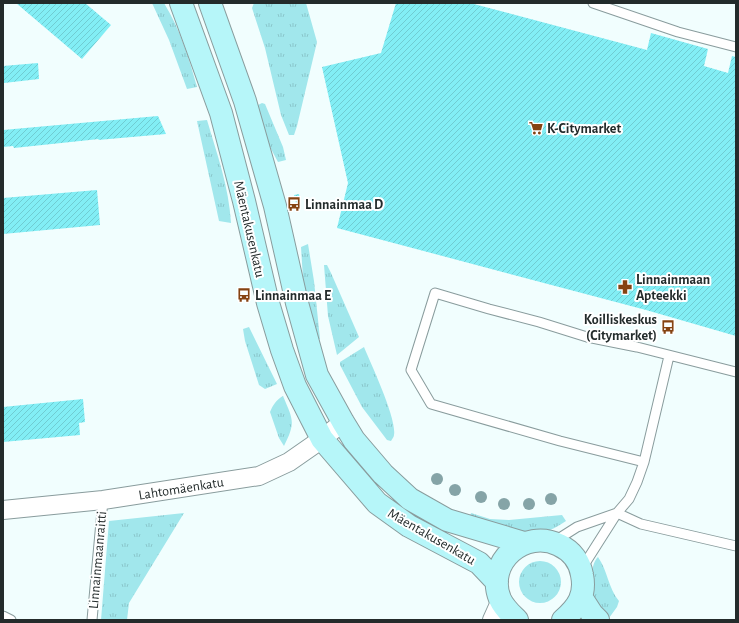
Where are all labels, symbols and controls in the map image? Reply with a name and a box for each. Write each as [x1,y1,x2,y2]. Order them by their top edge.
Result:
supermarket icon: K-Citymarket [528,120,544,136]
place label: K-Citymarket [547,122,621,136]
street label: Mäentakusenkatu [231,180,267,279]
bus stop icon: Linnainmaa D [286,196,302,212]
place label: Linnainmaa D [305,198,383,212]
place label: Linnainmaan Apteekki [636,273,710,303]
pharmacy icon: Linnainmaan Apteekki [617,279,633,295]
bus stop icon: Linnainmaa E [236,287,252,303]
place label: Linnainmaa E [255,289,331,303]
place label: Koilliskeskus (Citymarket) [584,313,657,343]
bus stop icon: Koilliskeskus (Citymarket) [660,319,676,335]
street label: Lahtomäenkatu [138,475,225,503]
street label: Mäentakusenkatu [385,506,478,568]
street label: Linnainmaanraitti [87,511,109,610]

